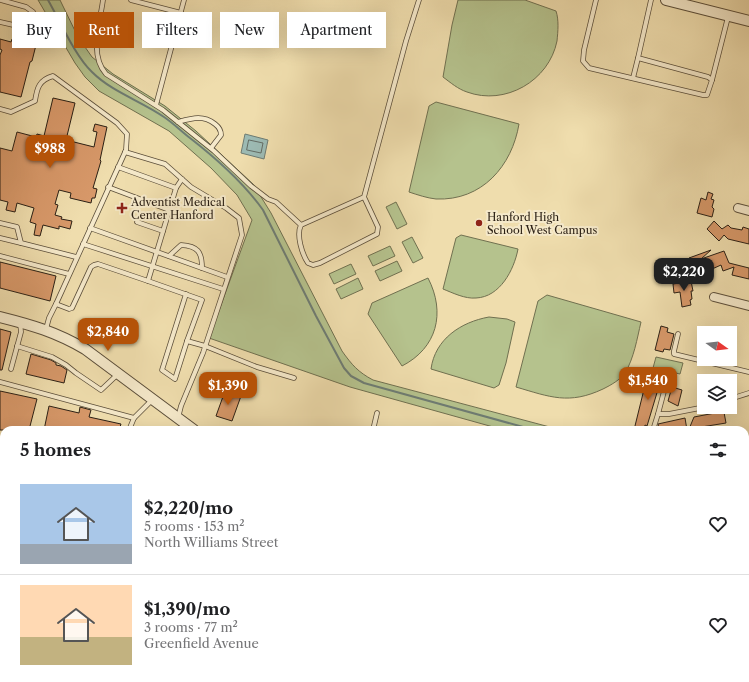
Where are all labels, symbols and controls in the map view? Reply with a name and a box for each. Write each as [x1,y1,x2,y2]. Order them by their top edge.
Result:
chip: Buy [12,12,66,48]
chip: Rent [74,12,134,48]
chip: Filters [142,12,212,48]
chip: New [220,12,279,48]
chip: Apartment [287,12,386,48]
pin: $988 [26,135,74,169]
text: $988 [34,140,66,156]
place label: Adventist Medical Center Hanford [130,195,226,222]
marker: Adventist Medical Center Hanford [116,202,128,214]
place label: Hanford High School West Campus [487,210,597,237]
marker: Hanford High School West Campus [474,218,484,228]
pin: $2,220 [651,258,717,292]
text: $2,220 [663,263,705,279]
pin: $2,840 [75,318,141,352]
text: $2,840 [87,323,129,339]
north arrow [697,326,737,366]
map controls [697,326,737,414]
pin: $1,540 [615,367,681,401]
pin: $1,390 [195,372,261,406]
text: $1,540 [628,372,668,388]
button: layers [697,374,737,414]
text: $1,390 [208,377,248,393]
icon: filters [707,439,729,461]
text: 5 homes [20,440,91,460]
text: $2,220/mo [144,498,233,518]
icon: home [52,500,100,548]
icon: heart [707,513,729,535]
text: 5 rooms · 153 m² [144,518,245,534]
text: North Williams Street [144,534,278,550]
text: $1,390/mo [144,599,230,619]
icon: home [52,601,100,649]
icon: heart [707,614,729,636]
text: 3 rooms · 77 m² [144,619,238,635]
text: Greenfield Avenue [144,635,259,651]

